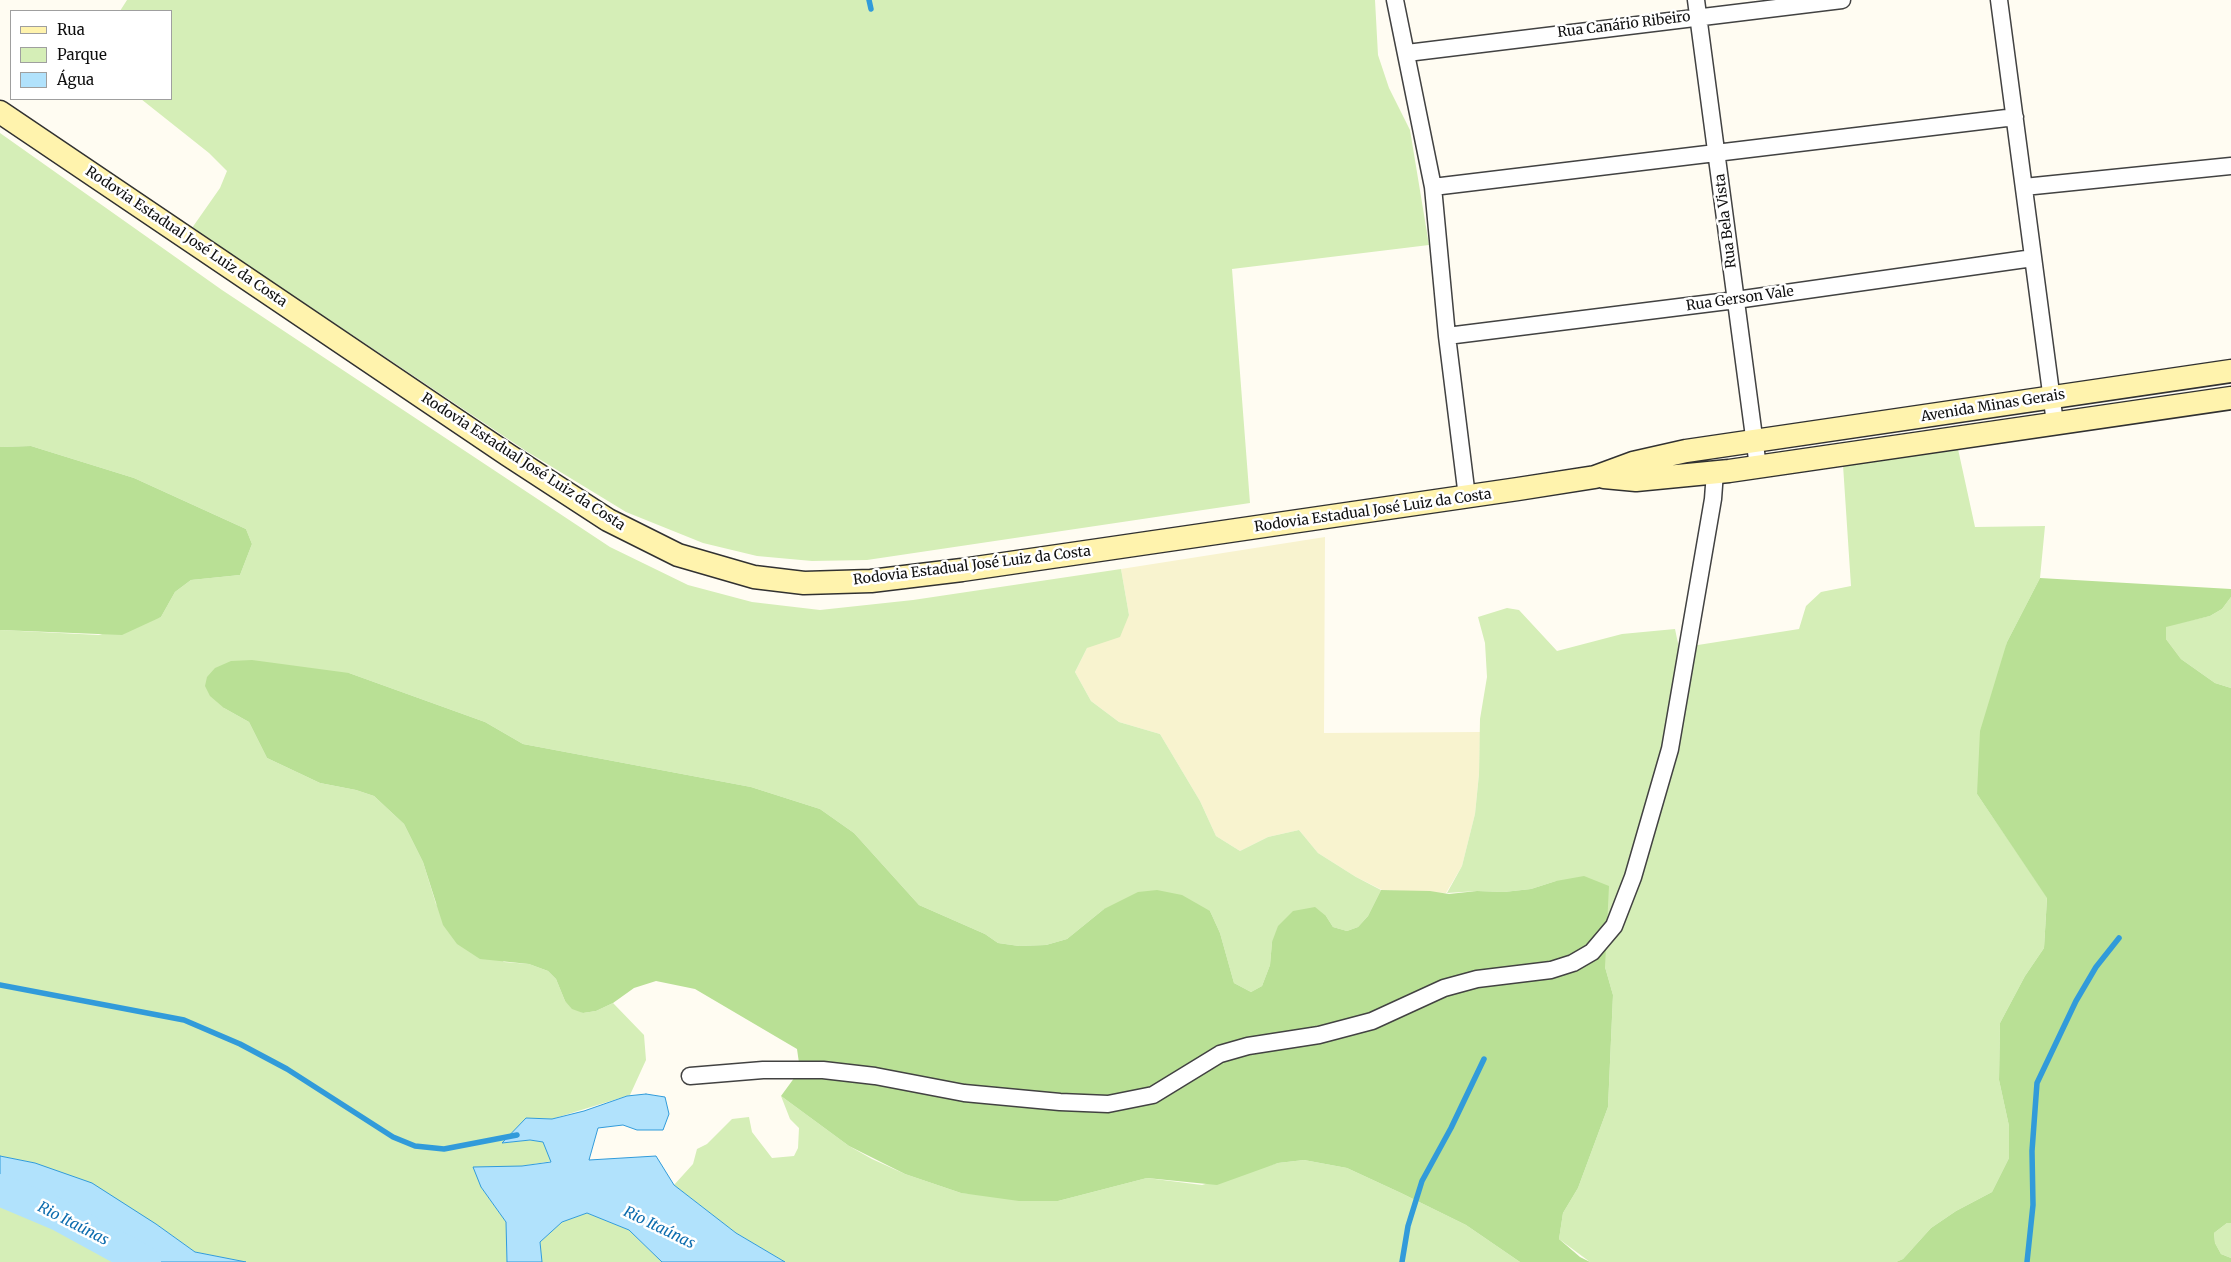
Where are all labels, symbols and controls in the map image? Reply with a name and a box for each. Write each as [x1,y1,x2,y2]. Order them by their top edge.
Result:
street label: Rua Canário Ribeiro [1557,9,1691,41]
legend [10,10,172,100]
text: Rua [57,20,85,39]
text: Parque [57,45,107,64]
text: Água [57,70,94,89]
street label: Rodovia Estadual José Luiz da Costa [82,163,290,311]
street label: Rua Bela Vista [1712,173,1740,269]
street label: Rua Gerson Vale [1685,283,1795,315]
street label: Avenida Minas Gerais [1920,386,2066,426]
street label: Rodovia Estadual José Luiz da Costa [418,390,628,534]
street label: Rodovia Estadual José Luiz da Costa [1253,486,1493,536]
street label: Rodovia Estadual José Luiz da Costa [852,543,1092,589]
water label: Rio Itaúnas [35,1198,111,1250]
water label: Rio Itaúnas [620,1203,698,1253]

